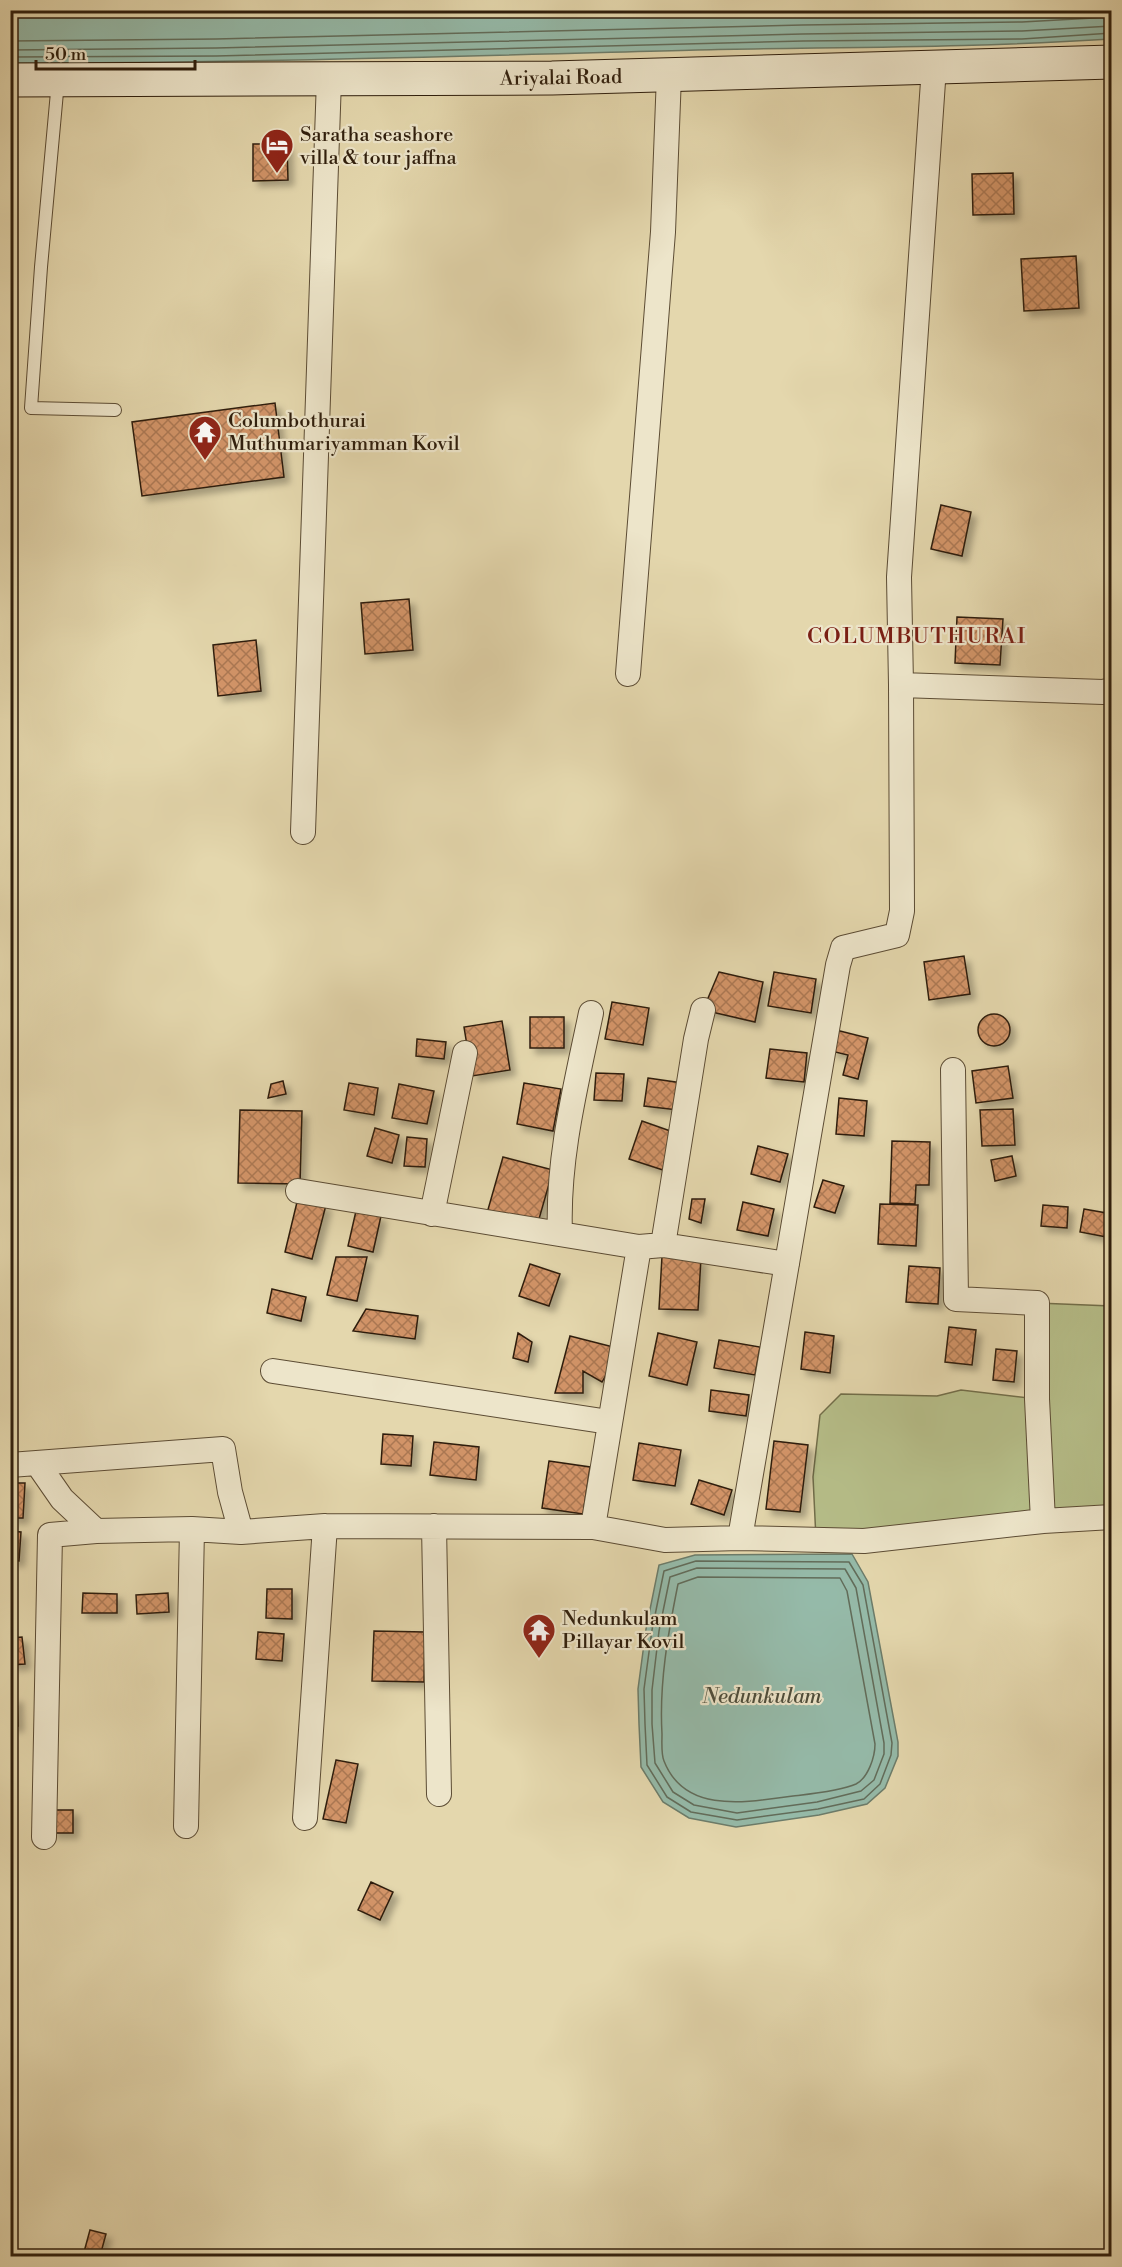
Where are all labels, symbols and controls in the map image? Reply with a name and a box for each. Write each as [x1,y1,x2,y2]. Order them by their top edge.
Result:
scale bar [36,33,195,71]
text: 50 m [45,43,87,66]
street label: Ariyalai Road [499,65,623,92]
place label: Saratha seashore villa & tour jaffna [299,123,458,171]
hotel icon: Saratha seashore villa & tour jaffna [259,127,295,174]
place label: Columbothurai Muthumariyamman Kovil [228,409,460,457]
temple icon: Columbothurai Muthumariyamman Kovil [187,414,223,461]
district label: COLUMBUTHURAI [807,623,1027,650]
place label: Nedunkulam Pillayar Kovil [562,1607,684,1655]
temple icon: Nedunkulam Pillayar Kovil [521,1612,557,1659]
water label: Nedunkulam [701,1684,823,1710]

